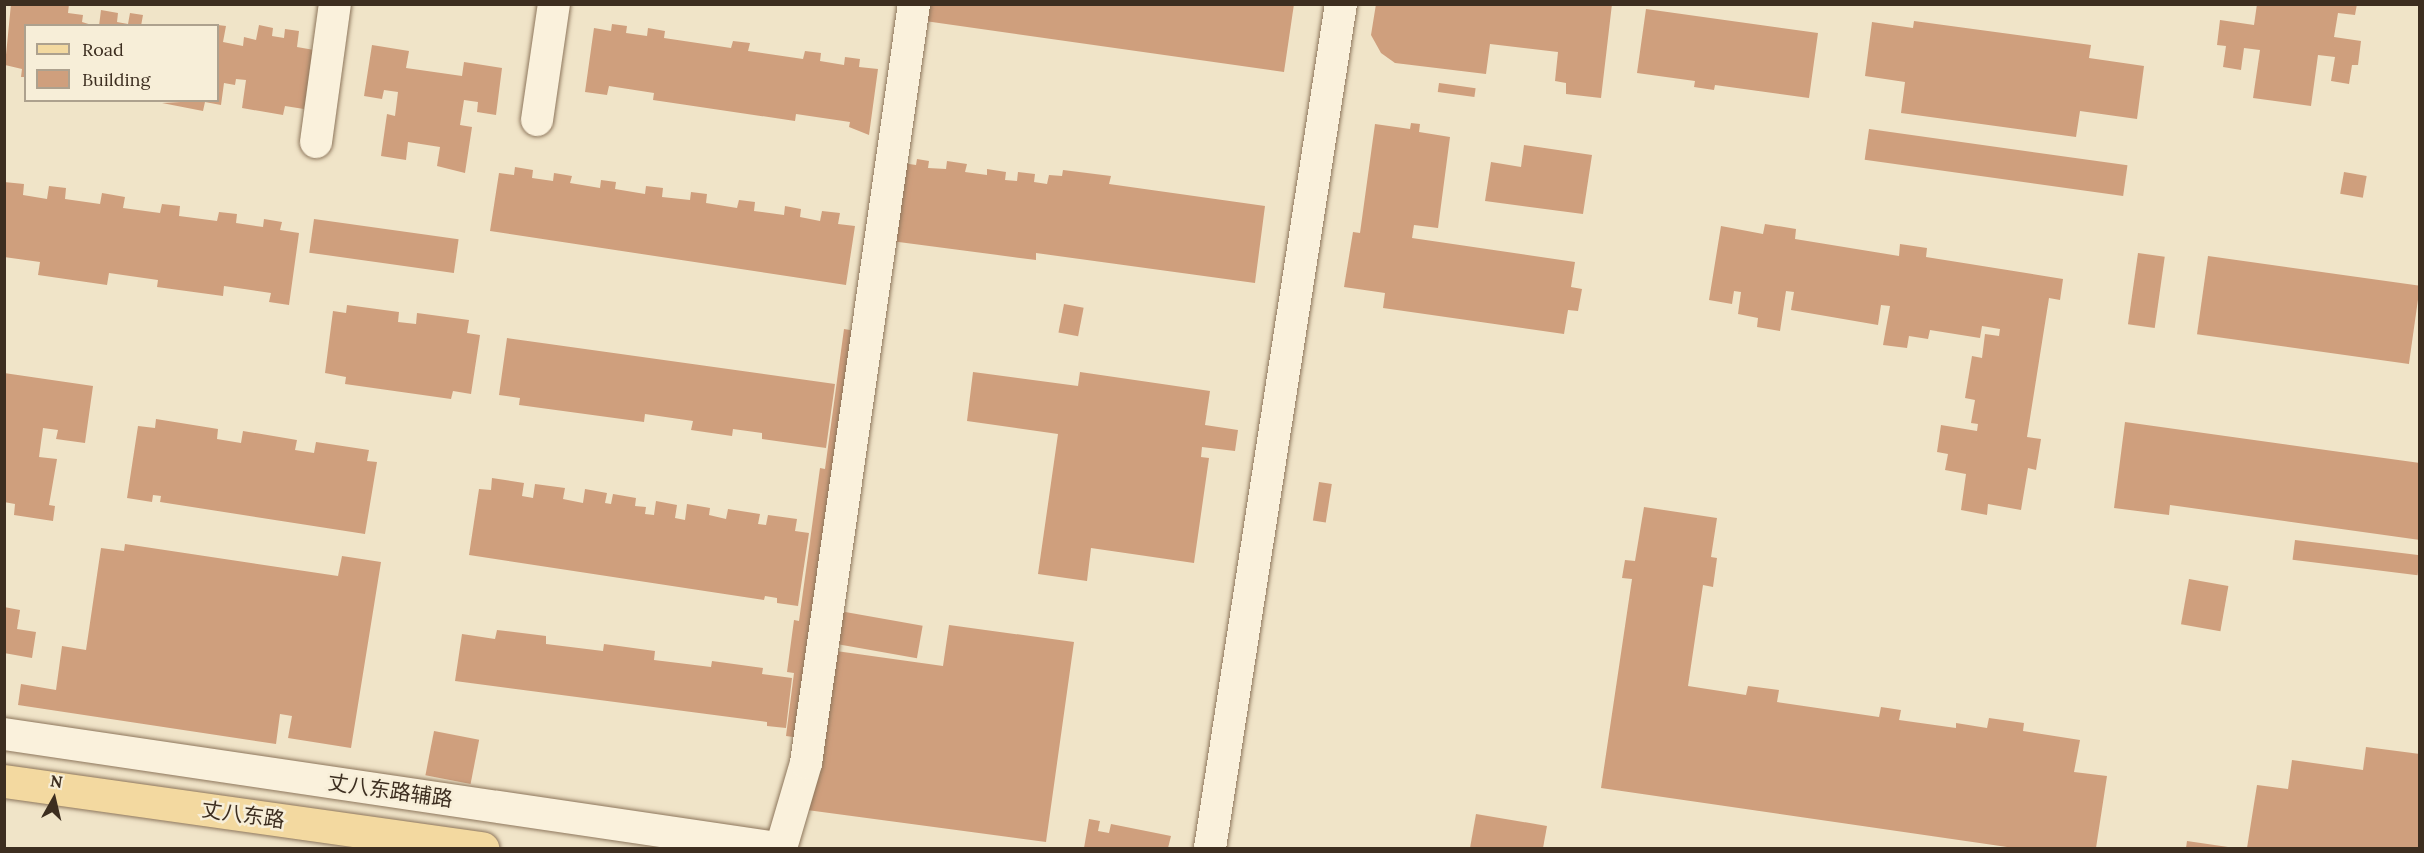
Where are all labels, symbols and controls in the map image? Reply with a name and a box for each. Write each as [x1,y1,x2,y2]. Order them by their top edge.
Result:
legend [24,24,219,102]
text: Road [82,38,124,61]
text: Building [82,68,150,91]
north arrow [24,769,84,829]
text: N [49,770,64,792]
street label: 丈八东路辅路 [326,770,454,812]
street label: 丈八东路 [200,797,286,833]

